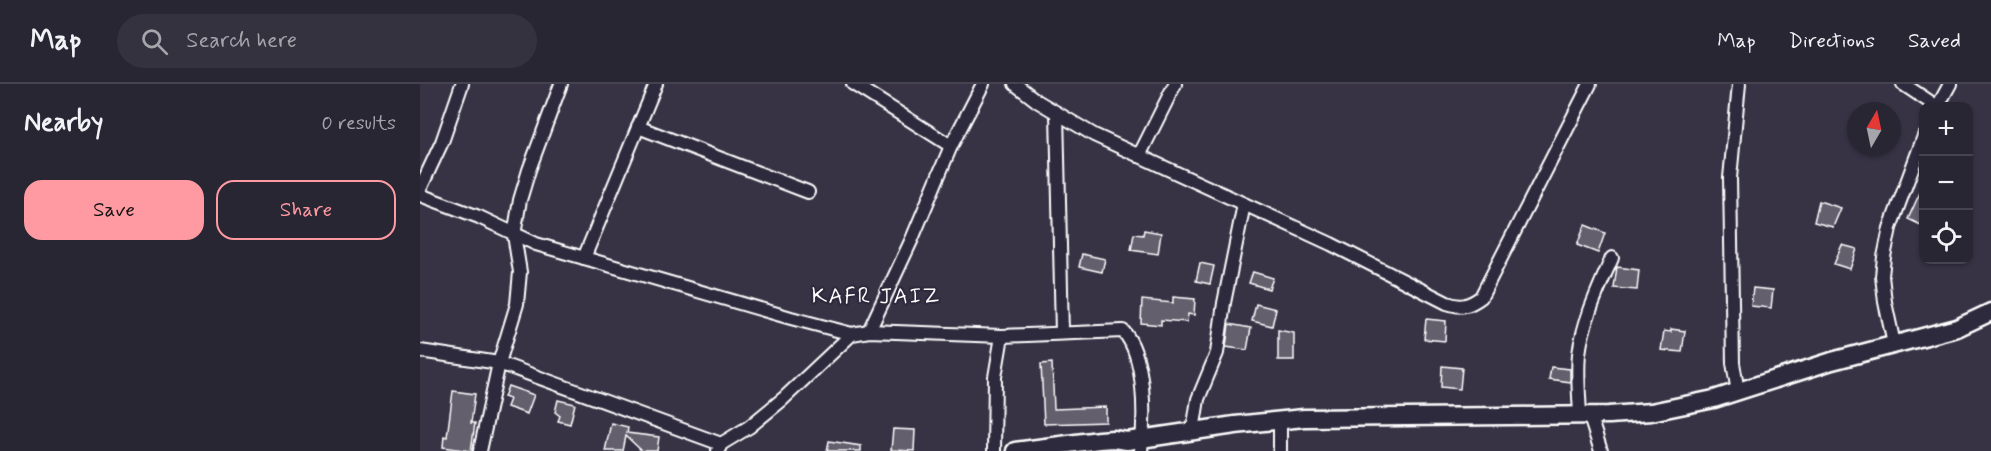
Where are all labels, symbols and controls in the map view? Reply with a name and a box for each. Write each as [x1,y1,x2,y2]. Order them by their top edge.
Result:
search box [117,14,537,68]
text: Map [30,23,81,60]
icon: search [138,25,171,58]
text: Search here [186,27,297,55]
text: Map [1717,27,1756,55]
text: Directions [1789,27,1875,55]
text: Saved [1908,27,1961,55]
north arrow [1847,102,1901,156]
map controls [1919,102,1973,264]
button: + [1919,102,1973,156]
text: Nearby [24,106,103,140]
text: 0 results [322,110,396,137]
button: − [1919,156,1973,210]
button: Save [24,180,204,240]
button: Share [216,180,396,240]
button: locate [1919,210,1973,264]
district label: KAFR JAIZ [811,283,941,311]

